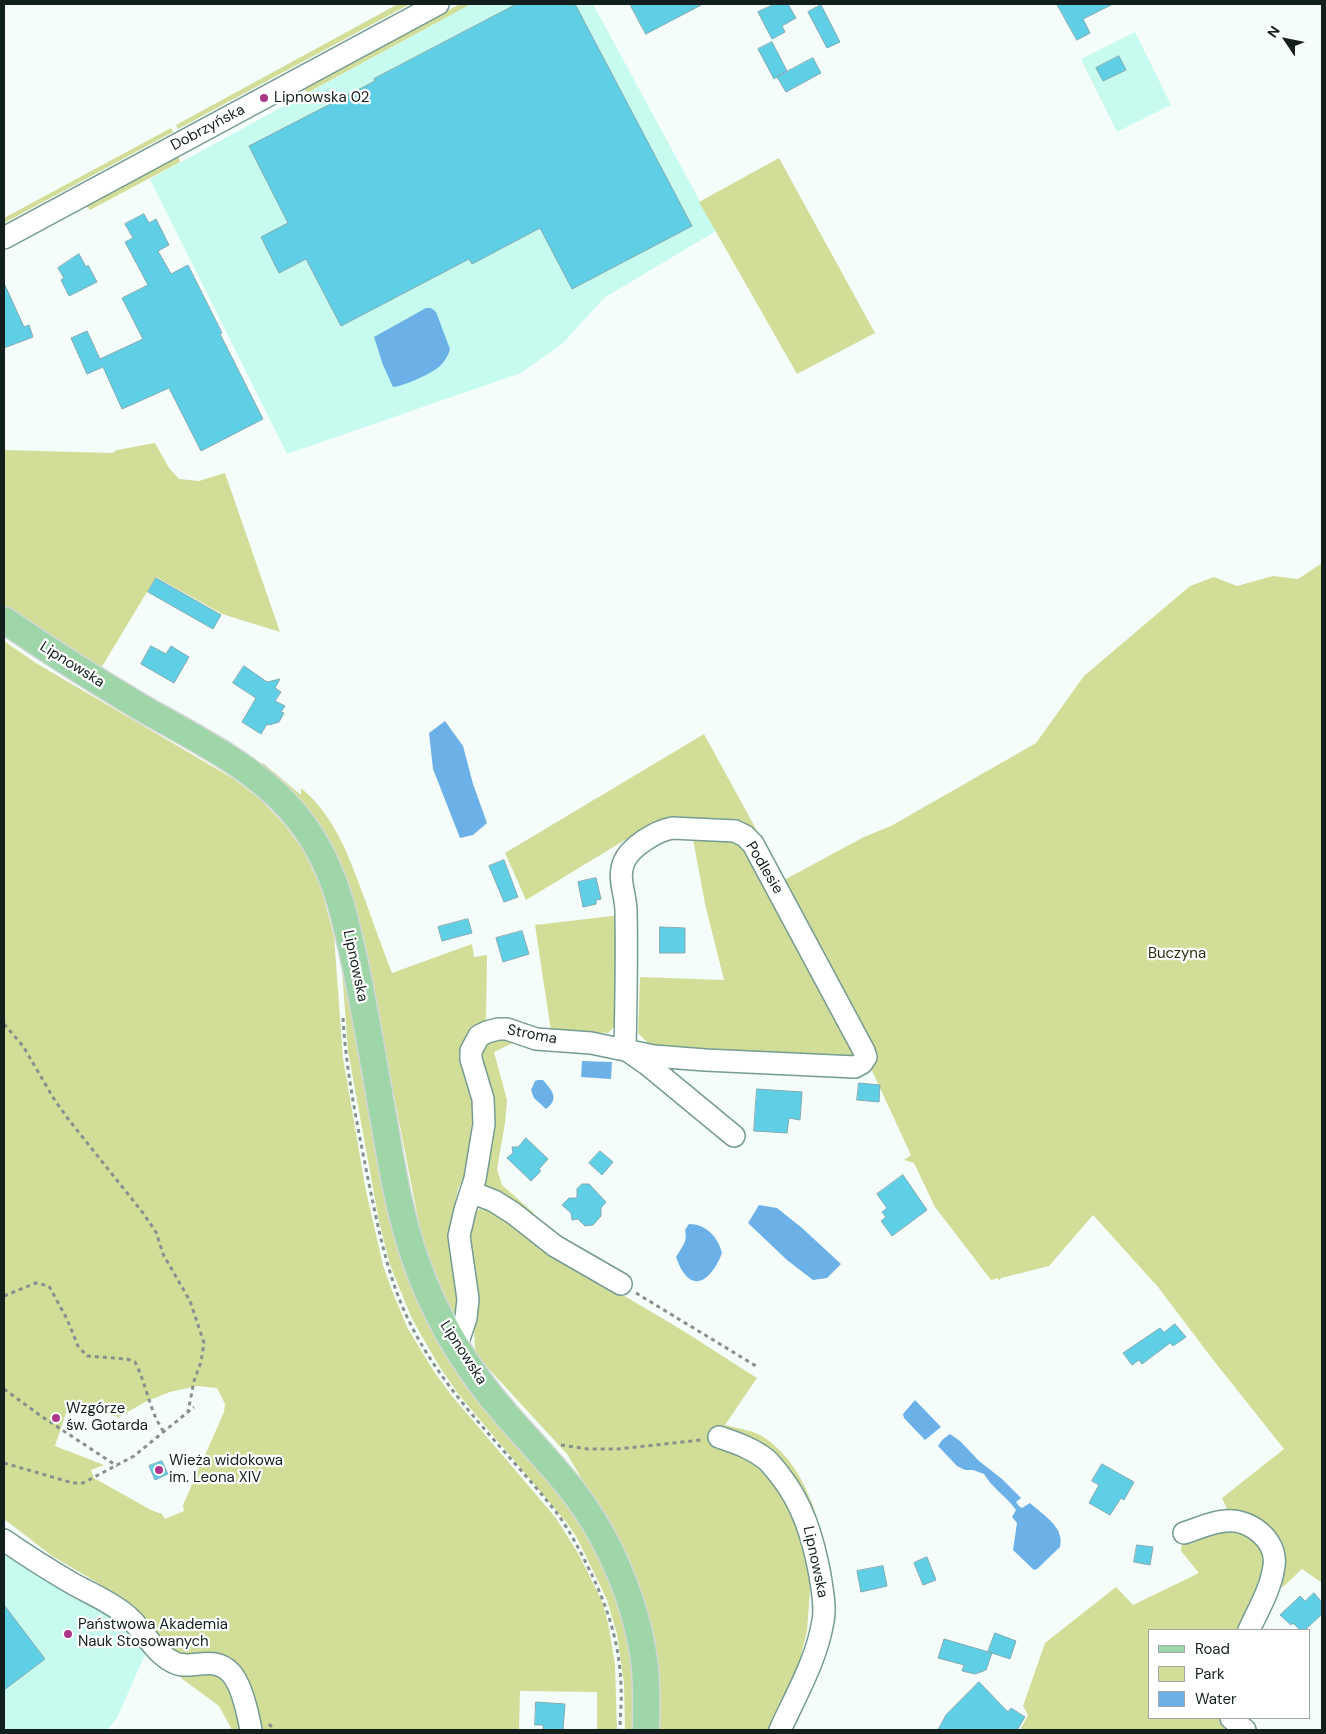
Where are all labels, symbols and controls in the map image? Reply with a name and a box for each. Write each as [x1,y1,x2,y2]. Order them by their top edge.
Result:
north arrow [1261,15,1311,65]
text: N [1263,22,1284,41]
place label: Lipnowska 02 [274,89,369,107]
marker: Lipnowska 02 [258,92,270,104]
street label: Dobrzyńska [168,101,248,155]
street label: Lipnowska [36,638,108,692]
street label: Podlesie [741,838,787,898]
street label: Lipnowska [339,929,371,1003]
park label: Buczyna [1148,945,1206,963]
street label: Stroma [506,1021,558,1049]
street label: Lipnowska [436,1318,490,1388]
place label: Wzgórze św. Gotarda [66,1400,148,1435]
marker: Wzgórze św. Gotarda [50,1412,62,1424]
place label: Wieża widokowa im. Leona XIV [169,1452,283,1487]
marker: Wieża widokowa im. Leona XIV [153,1464,165,1476]
street label: Lipnowska [799,1525,831,1599]
place label: Państwowa Akademia Nauk Stosowanych [78,1616,228,1651]
marker: Państwowa Akademia Nauk Stosowanych [62,1628,74,1640]
legend [1148,1629,1311,1719]
text: Road [1195,1639,1230,1659]
text: Park [1195,1664,1225,1684]
text: Water [1195,1689,1236,1709]

